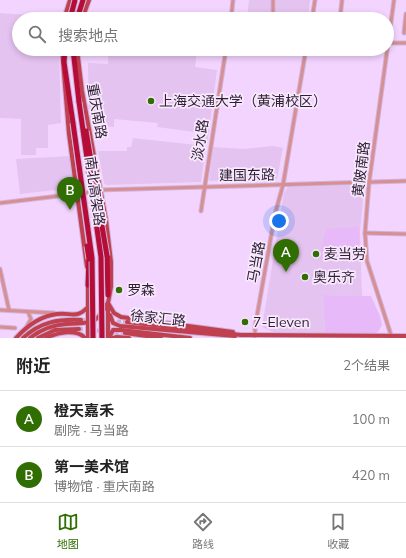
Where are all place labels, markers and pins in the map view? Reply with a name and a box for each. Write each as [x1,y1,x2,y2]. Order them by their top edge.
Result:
place label: 上海交通大学（黄浦校区） [159,92,327,110]
marker: 上海交通大学（黄浦校区） [146,96,156,106]
pin: B [57,177,83,210]
pin: A [273,239,299,272]
place label: 麦当劳 [324,245,366,263]
marker: 麦当劳 [311,249,321,259]
place label: 奥乐齐 [313,268,355,286]
marker: 奥乐齐 [300,272,310,282]
place label: 罗森 [127,281,155,299]
marker: 罗森 [114,285,124,295]
place label: 7-Eleven [253,313,310,331]
marker: 7-Eleven [240,317,250,327]

